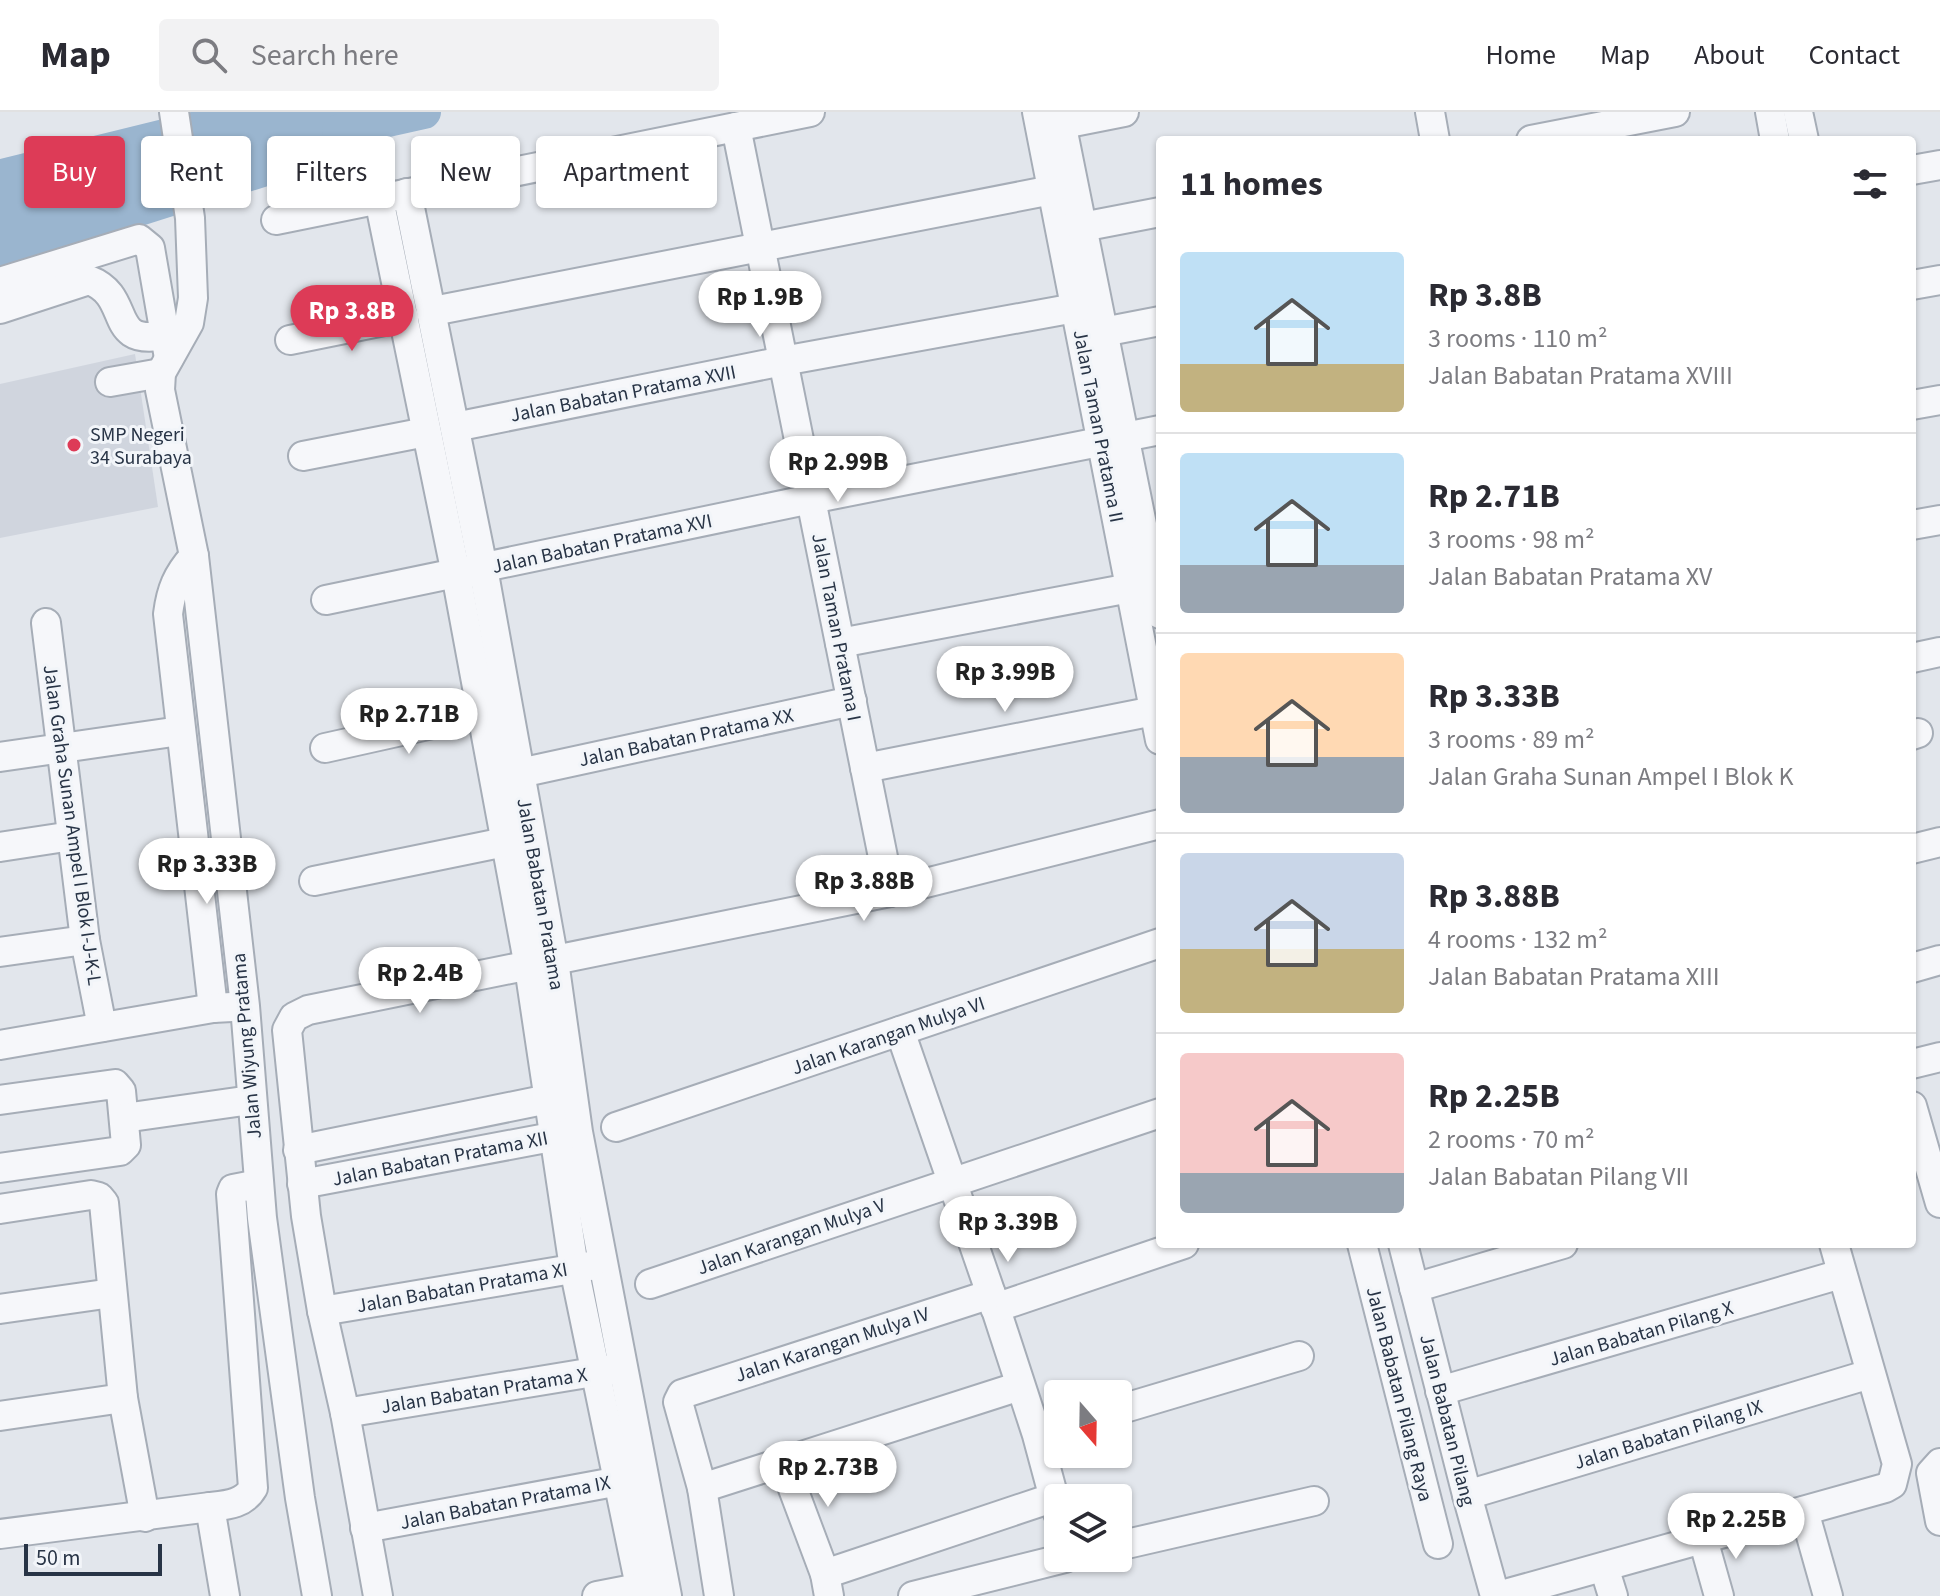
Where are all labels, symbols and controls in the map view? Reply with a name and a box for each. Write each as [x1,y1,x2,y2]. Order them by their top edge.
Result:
search box [159,19,719,91]
text: Map [40,28,111,82]
icon: search [187,33,231,77]
text: Search here [251,34,399,77]
text: Home [1485,35,1556,75]
text: Map [1600,35,1650,75]
text: About [1694,35,1765,75]
text: Contact [1809,35,1900,75]
chip: Buy [24,136,125,208]
chip: Rent [141,136,251,208]
chip: Filters [267,136,395,208]
chip: New [411,136,520,208]
chip: Apartment [536,136,717,208]
text: 11 homes [1180,160,1323,209]
icon: filters [1848,162,1892,206]
pin: Rp 1.9B [686,271,834,339]
text: Rp 3.8B [1428,271,1542,320]
text: Rp 1.9B [716,278,804,315]
icon: home [1244,284,1340,380]
pin: Rp 3.8B [278,285,426,353]
text: Rp 3.8B [308,292,396,329]
text: 3 rooms · 110 m² [1428,320,1607,357]
street label: Jalan Taman Pratama II [1066,327,1130,525]
text: Jalan Babatan Pratama XVIII [1428,357,1733,394]
street label: Jalan Babatan Pratama XVII [508,358,738,430]
place label: SMP Negeri 34 Surabaya [90,421,192,472]
marker: SMP Negeri 34 Surabaya [65,436,83,454]
pin: Rp 2.99B [755,436,921,504]
text: Rp 2.99B [788,443,888,480]
text: Rp 2.71B [1428,472,1560,521]
icon: home [1244,485,1340,581]
street label: Jalan Babatan Pratama XVI [490,507,715,581]
text: 3 rooms · 98 m² [1428,521,1595,558]
street label: Jalan Taman Pratama I [804,531,868,723]
text: Jalan Babatan Pratama XV [1428,558,1712,595]
pin: Rp 3.99B [922,646,1088,714]
text: Rp 3.99B [955,653,1055,690]
street label: Jalan Graha Sunan Ampel I Blok I-J-K-L [36,663,108,987]
text: Rp 3.33B [1428,672,1560,721]
icon: home [1244,685,1340,781]
pin: Rp 2.71B [326,688,492,756]
text: Rp 2.71B [359,695,459,732]
street label: Jalan Babatan Pratama XX [576,702,796,774]
text: 3 rooms · 89 m² [1428,721,1595,758]
text: Jalan Graha Sunan Ampel I Blok K [1428,758,1794,795]
street label: Jalan Babatan Pratama [509,796,571,992]
pin: Rp 3.33B [124,838,290,906]
text: Rp 3.33B [157,845,257,882]
pin: Rp 3.88B [781,855,947,923]
text: Rp 3.88B [814,862,914,899]
text: Rp 3.88B [1428,872,1560,921]
icon: home [1244,885,1340,981]
text: 4 rooms · 132 m² [1428,921,1607,958]
pin: Rp 2.4B [346,947,494,1015]
street label: Jalan Wiyung Pratama [225,952,269,1140]
text: Rp 2.4B [376,954,464,991]
text: Jalan Babatan Pratama XIII [1428,958,1720,995]
street label: Jalan Karangan Mulya VI [788,990,989,1082]
text: Rp 2.25B [1428,1072,1560,1121]
icon: home [1244,1085,1340,1181]
text: 2 rooms · 70 m² [1428,1121,1595,1158]
street label: Jalan Babatan Pratama XII [330,1124,550,1194]
text: Jalan Babatan Pilang VII [1428,1158,1689,1195]
street label: Jalan Karangan Mulya V [693,1191,890,1282]
pin: Rp 3.39B [925,1196,1091,1264]
text: Rp 3.39B [958,1203,1058,1240]
street label: Jalan Babatan Pratama XI [354,1256,570,1320]
street label: Jalan Babatan Pilang Raya [1359,1284,1439,1505]
street label: Jalan Babatan Pilang X [1546,1294,1737,1374]
street label: Jalan Karangan Mulya IV [732,1300,934,1390]
street label: Jalan Babatan Pilang [1412,1331,1482,1509]
street label: Jalan Babatan Pratama X [379,1361,589,1421]
north arrow [1044,1380,1132,1468]
map controls [1044,1380,1132,1572]
street label: Jalan Babatan Pilang IX [1571,1393,1766,1477]
pin: Rp 2.73B [745,1441,911,1509]
text: Rp 2.73B [778,1448,878,1485]
street label: Jalan Babatan Pratama IX [398,1469,613,1537]
button: layers [1044,1484,1132,1572]
pin: Rp 2.25B [1653,1493,1819,1561]
text: Rp 2.25B [1686,1500,1786,1537]
scale bar [24,1540,162,1576]
text: 50 m [36,1542,81,1574]

